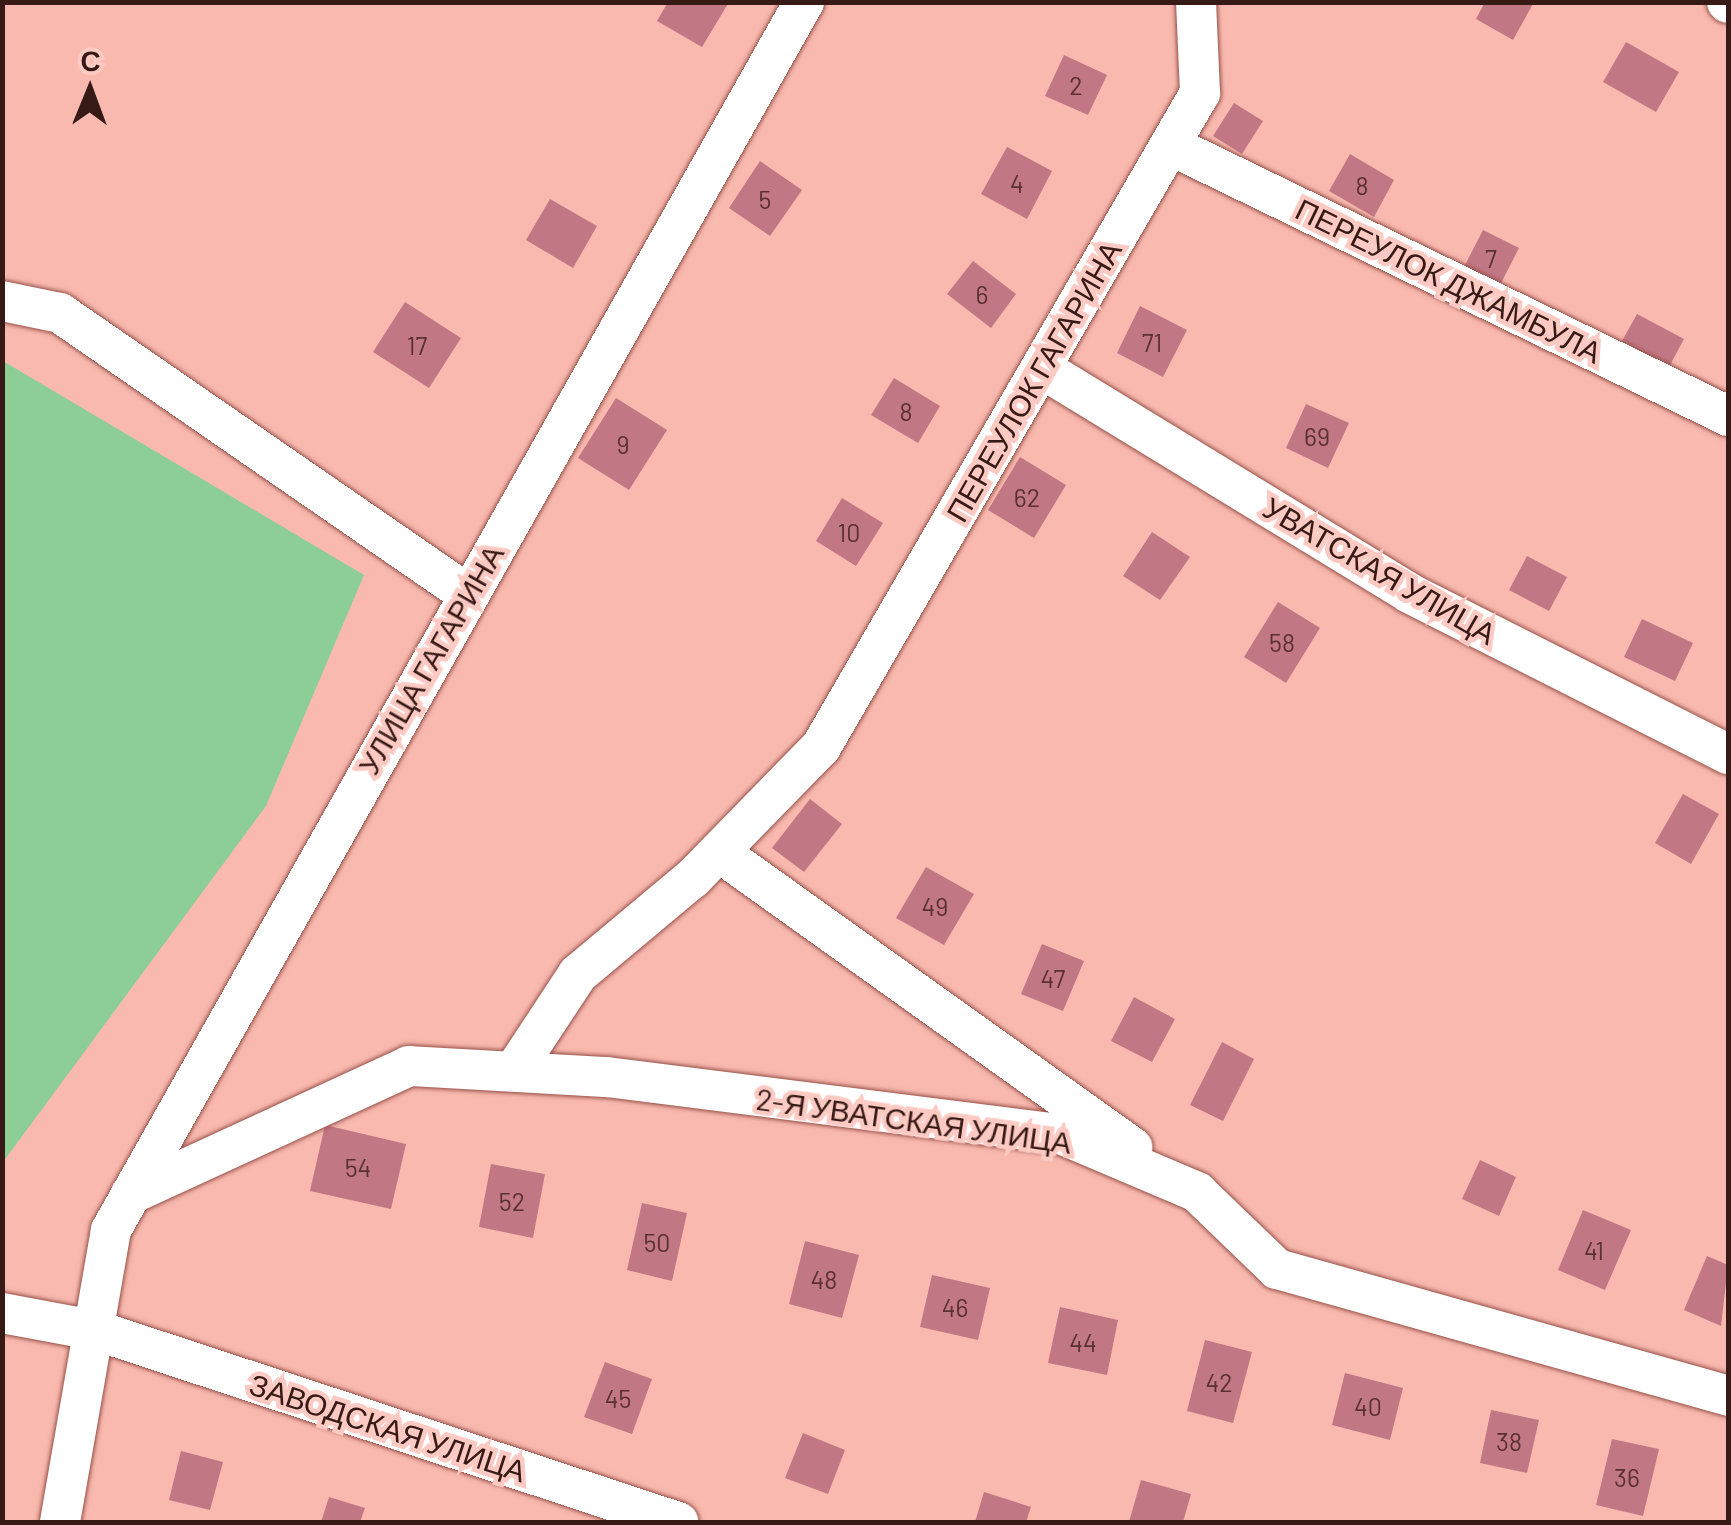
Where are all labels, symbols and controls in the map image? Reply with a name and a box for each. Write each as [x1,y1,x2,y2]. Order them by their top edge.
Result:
north arrow [40,40,140,140]
text: С [80,43,101,77]
house number: 2 [1069,70,1083,100]
house number: 4 [1010,168,1024,198]
house number: 8 [1355,170,1369,200]
house number: 5 [759,184,771,214]
street label: ПЕРЕУЛОК ДЖАМБУЛА [1290,190,1608,370]
street label: ПЕРЕУЛОК ГАГАРИНА [938,234,1128,528]
house number: 7 [1485,243,1497,273]
house number: 6 [976,279,988,309]
house number: 71 [1142,327,1162,357]
house number: 17 [407,330,427,360]
house number: 8 [899,396,913,426]
house number: 69 [1304,421,1330,451]
house number: 9 [616,429,630,459]
house number: 62 [1014,482,1040,512]
street label: УВАТСКАЯ УЛИЦА [1257,489,1503,651]
house number: 10 [838,517,860,547]
street label: УЛИЦА ГАГАРИНА [350,538,510,780]
house number: 58 [1269,627,1295,657]
house number: 49 [922,891,948,921]
house number: 47 [1041,963,1065,993]
street label: 2-Я УВАТСКАЯ УЛИЦА [754,1080,1074,1160]
house number: 54 [345,1152,371,1182]
house number: 52 [499,1186,525,1216]
house number: 50 [644,1227,670,1257]
house number: 41 [1584,1235,1604,1265]
house number: 48 [811,1264,837,1294]
house number: 46 [942,1292,968,1322]
house number: 44 [1069,1327,1097,1357]
street label: ЗАВОДСКАЯ УЛИЦА [245,1365,531,1489]
house number: 42 [1205,1367,1233,1397]
house number: 45 [605,1383,631,1413]
house number: 40 [1354,1391,1382,1421]
house number: 38 [1496,1426,1522,1456]
house number: 36 [1614,1462,1640,1492]

